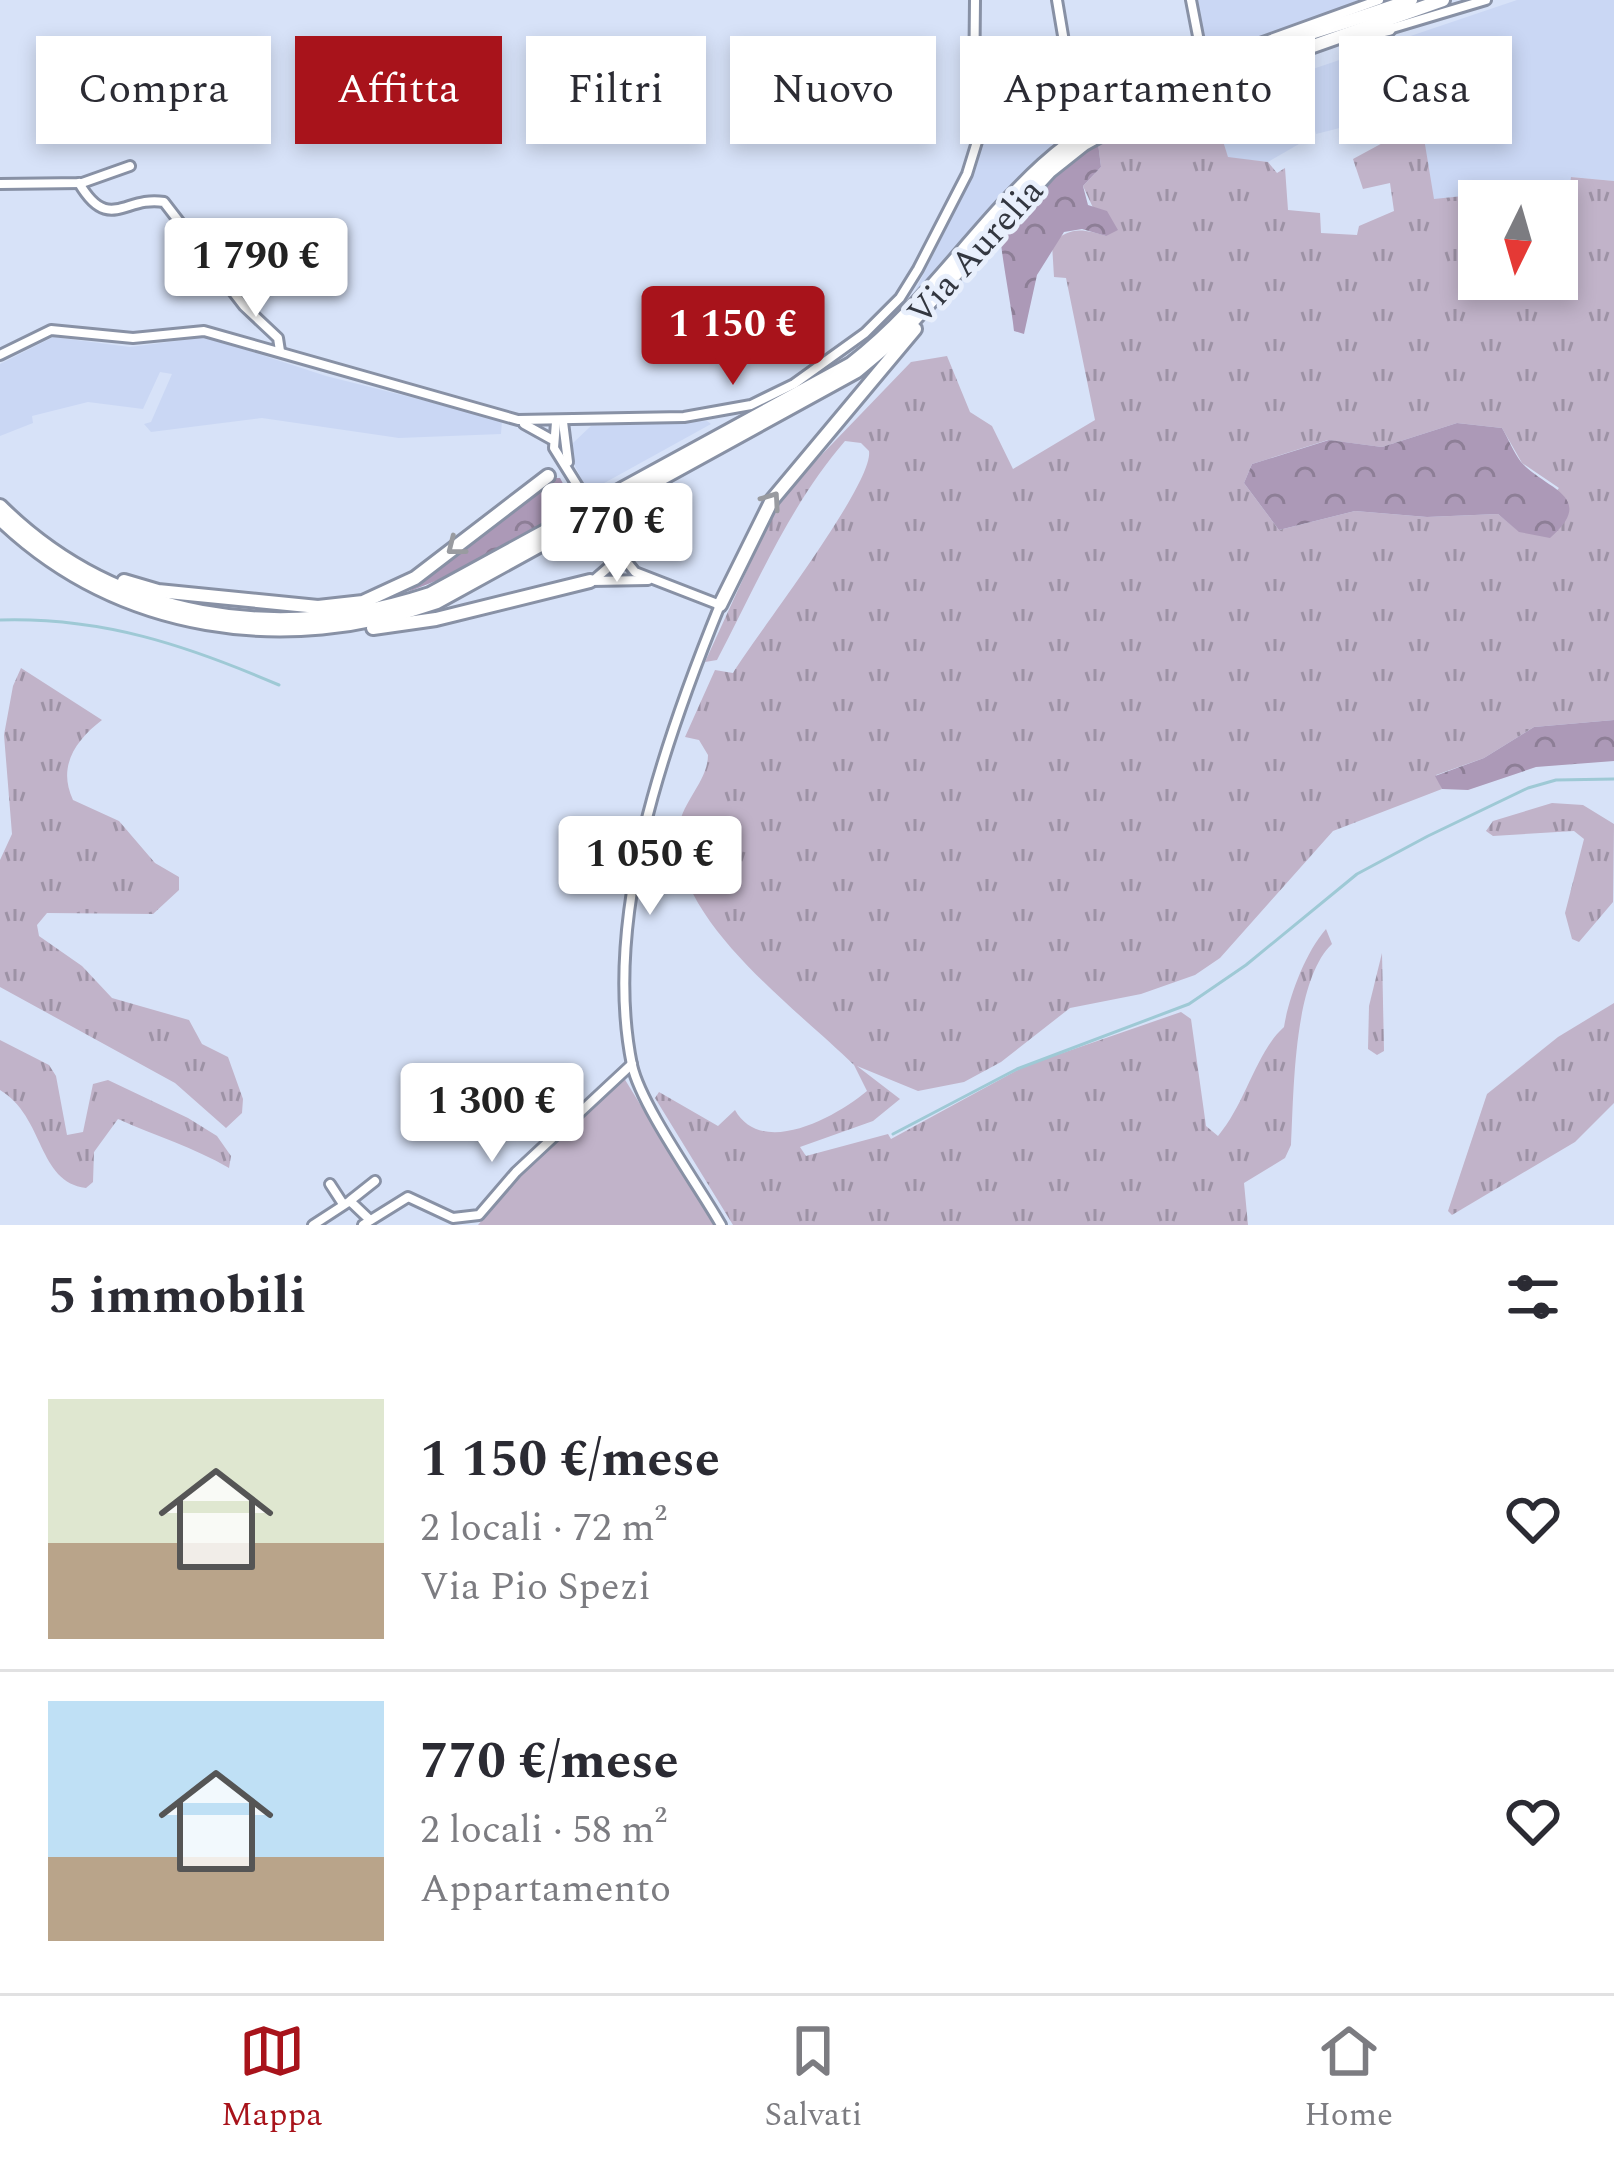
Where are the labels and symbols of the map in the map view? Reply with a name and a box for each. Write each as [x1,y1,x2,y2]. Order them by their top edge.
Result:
street label: Via Aurelia [895,166,1058,338]
north arrow [1458,180,1578,300]
pin: 1 790 € [145,218,367,320]
pin: 1 150 € [622,286,844,388]
pin: 770 € [533,483,701,585]
one-way arrow [758,492,780,514]
one-way arrow [446,533,468,554]
pin: 1 050 € [539,816,761,918]
pin: 1 300 € [381,1063,603,1165]

